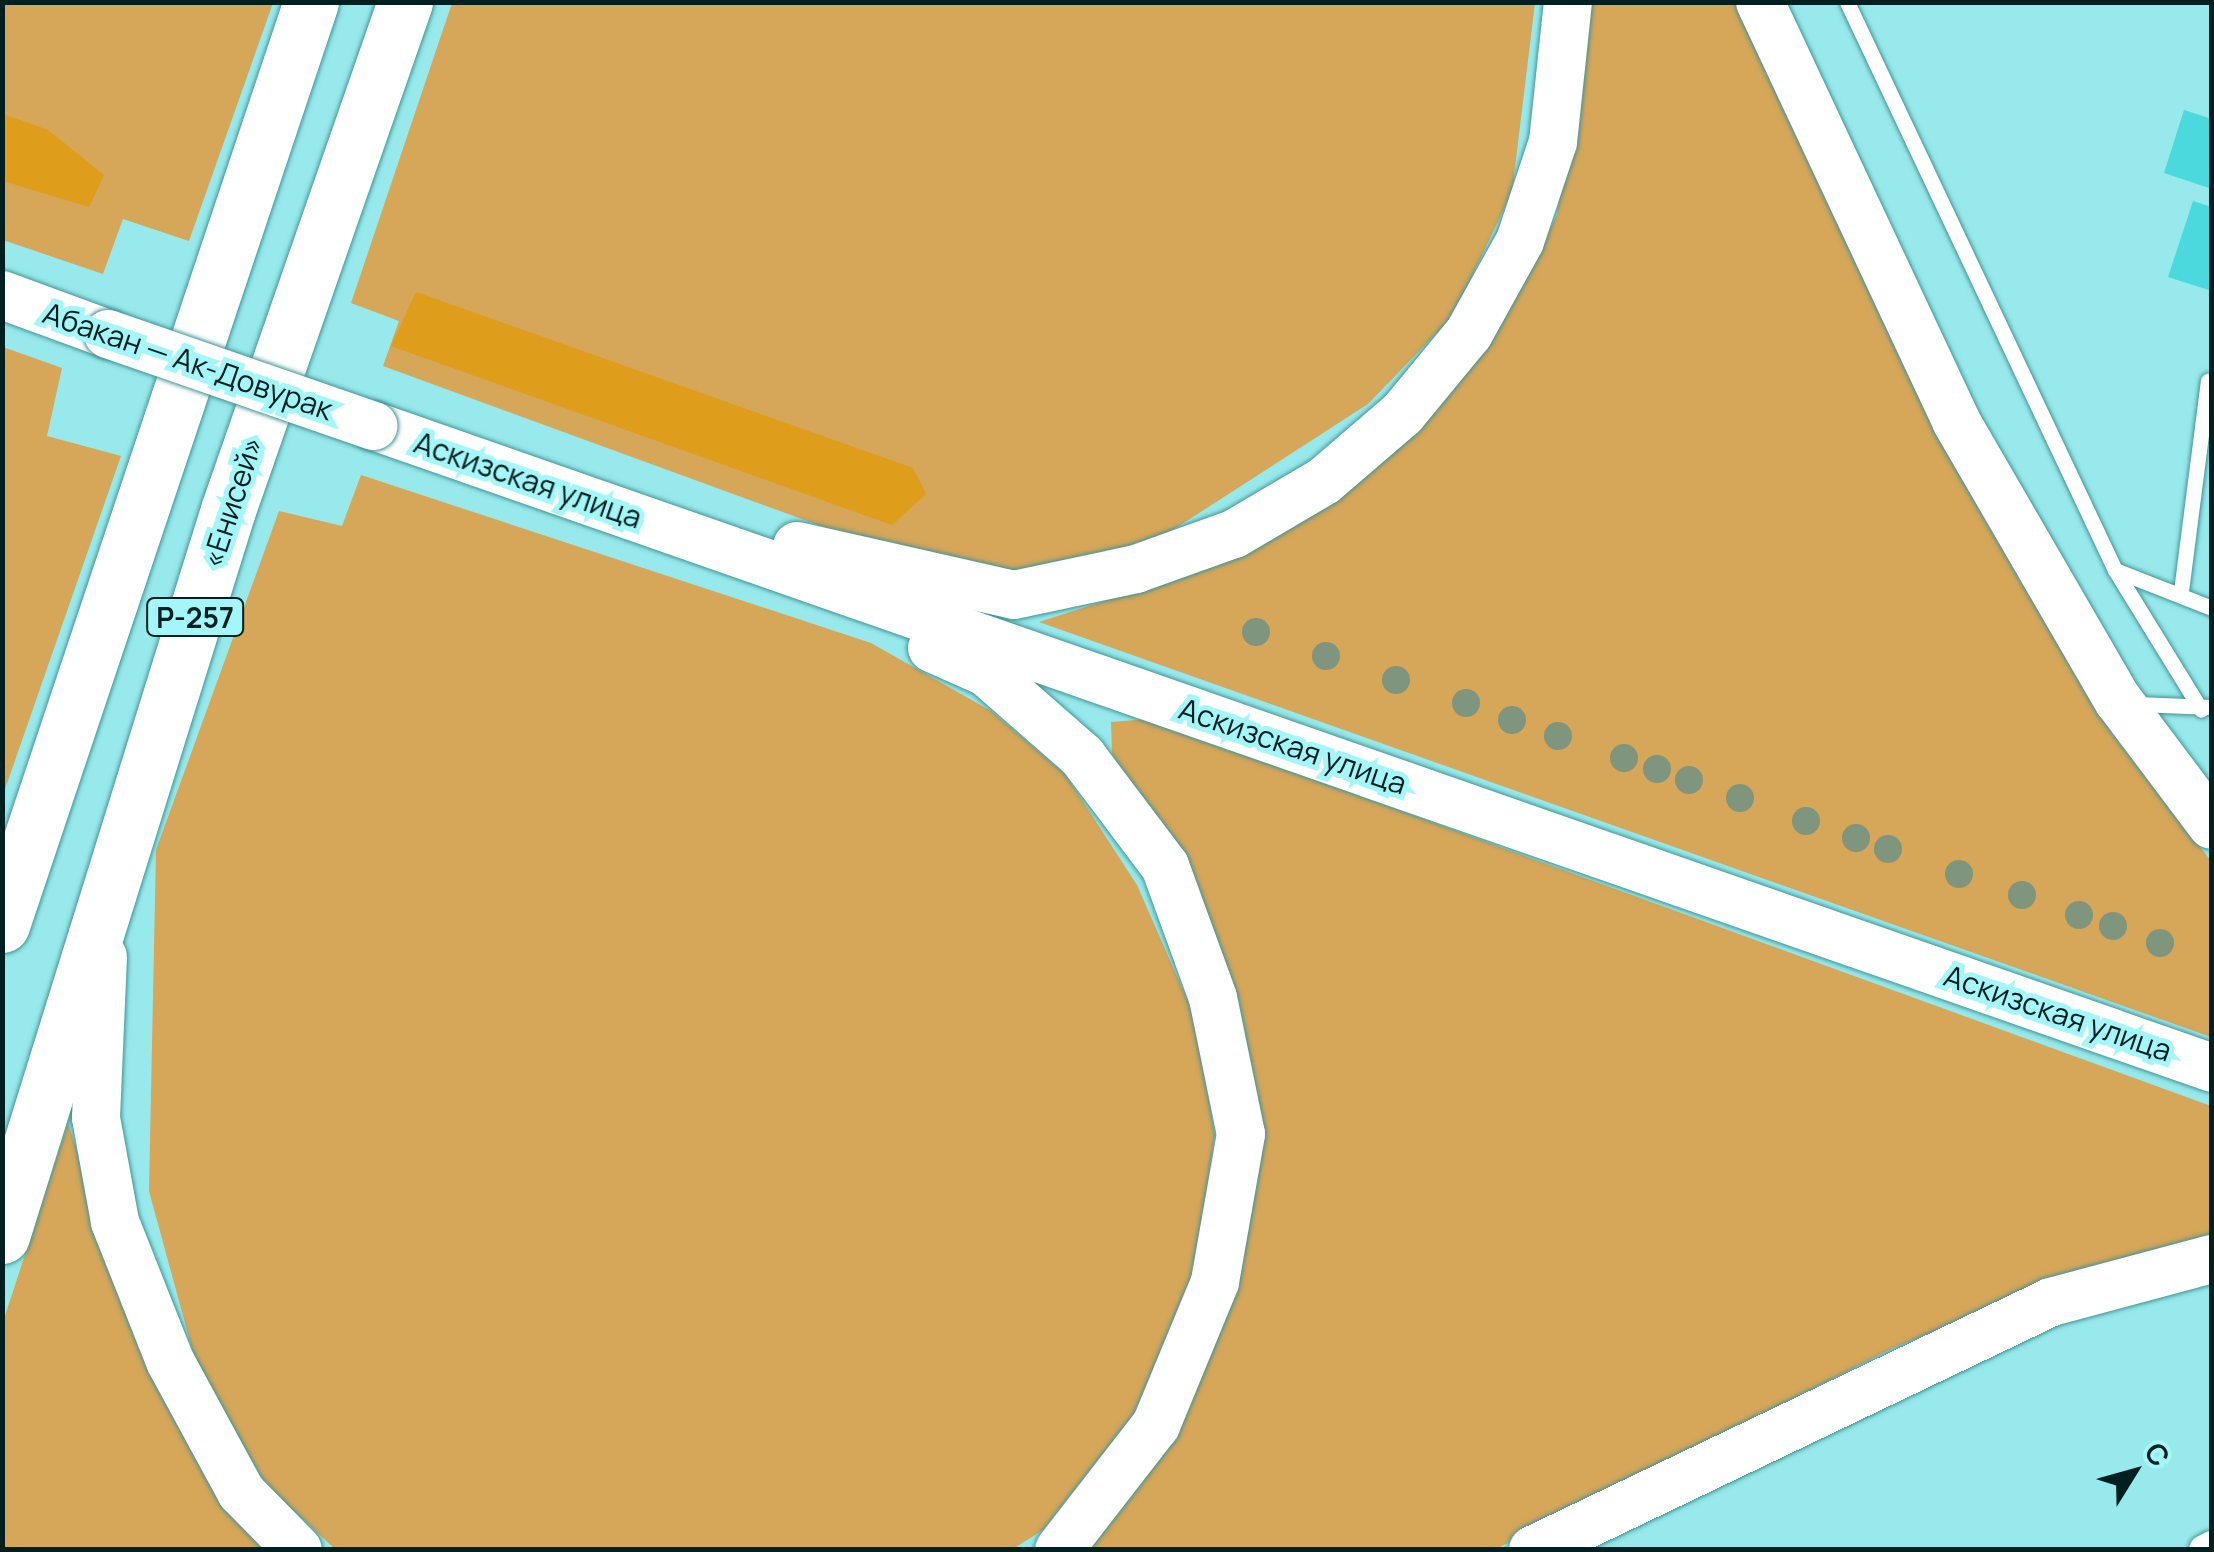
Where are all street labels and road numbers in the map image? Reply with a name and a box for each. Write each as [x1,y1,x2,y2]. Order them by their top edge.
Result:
street label: Абакан — Ак-Довурак [38,295,338,427]
street label: Аскизская улица [410,424,646,536]
street label: «Енисей» [194,432,270,572]
road number: Р-257 [145,594,245,640]
street label: Аскизская улица [1175,690,1411,802]
street label: Аскизская улица [1940,957,2176,1069]

